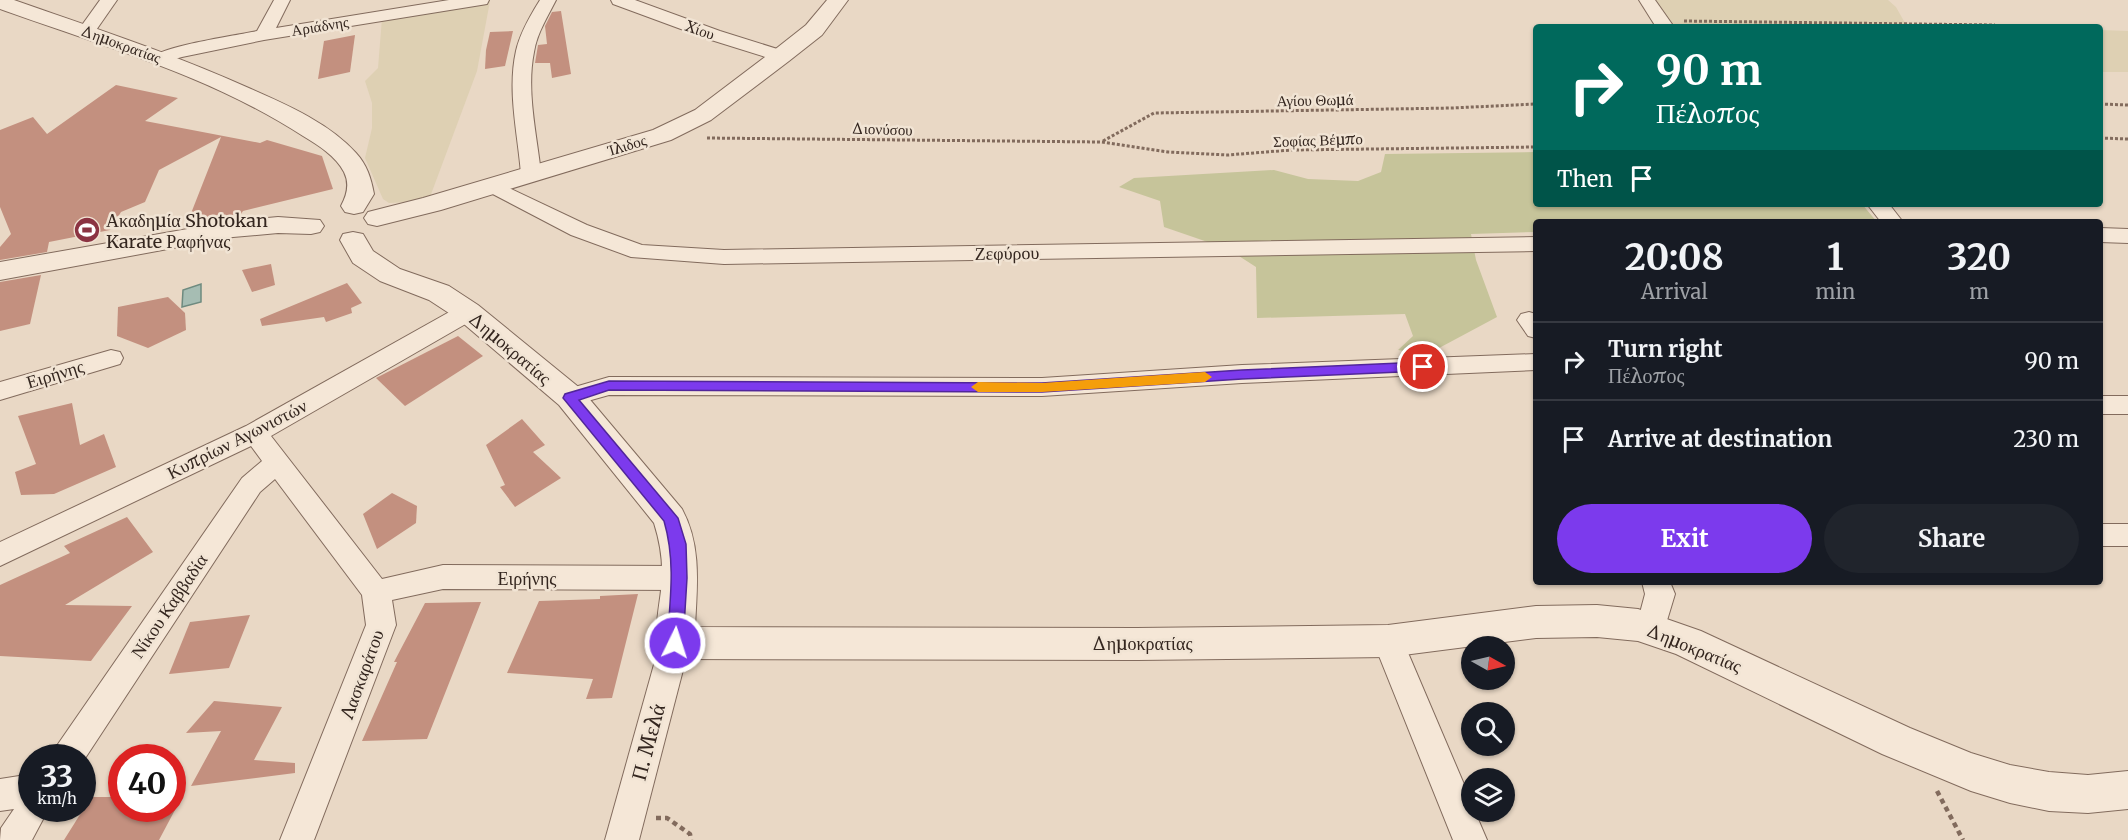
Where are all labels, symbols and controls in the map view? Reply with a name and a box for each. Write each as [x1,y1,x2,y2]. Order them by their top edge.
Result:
street label: Αριάδνης [290,12,350,40]
street label: Χίου [683,16,717,44]
street label: Δημοκρατίας [78,21,164,67]
text: 90 m [1656,44,1762,96]
icon: right [1557,48,1635,126]
street label: Αγίου Θωμά [1276,90,1354,110]
text: Πέλοπος [1656,96,1759,130]
street label: Διονύσου [851,118,913,140]
street label: Σοφίας Βέμπο [1273,129,1363,151]
street label: Ίλιδος [604,130,649,160]
icon: arrive [1625,162,1658,195]
text: Then [1557,165,1613,193]
place label: Ακαδημία Shotokan Karate Ραφήνας [106,209,268,253]
sports icon: Ακαδημία Shotokan Karate Ραφήνας [72,215,102,245]
text: 20:08 [1625,235,1724,280]
text: 1 [1827,235,1844,280]
text: 320 [1947,235,2011,280]
street label: Ζεφύρου [974,241,1040,265]
text: Arrival [1641,279,1708,304]
text: min [1816,279,1855,304]
text: m [1969,279,1989,304]
street label: Δημοκρατίας [464,307,556,389]
text: Turn right [1608,335,1722,363]
pin [1397,341,1448,392]
icon: right [1557,345,1590,378]
text: 90 m [2024,347,2079,375]
icon: arrive [1406,350,1439,383]
street label: Ειρήνης [23,354,87,394]
text: Πέλοπος [1608,363,1684,388]
street label: Κυπρίων Αγωνιστών [163,394,311,484]
icon: arrive [1557,423,1590,456]
text: Arrive at destination [1608,425,1832,453]
text: 230 m [2013,425,2079,453]
button: Exit [1557,504,1812,573]
button: Share [1824,504,2079,573]
street label: Νίκου Καββαδία [126,549,213,663]
street label: Ειρήνης [498,567,556,590]
position arrow [643,611,707,675]
street label: Δημοκρατίας [1643,618,1745,678]
street label: Λασκαράτου [335,626,389,723]
street label: Δημοκρατίας [1091,632,1193,655]
north arrow [1461,636,1515,690]
map controls [1461,636,1515,822]
street label: Π. Μελά [625,701,671,783]
button: search [1461,702,1515,756]
speed limit sign: 40 [108,744,186,822]
text: 33 [40,757,74,795]
button: layers [1461,768,1515,822]
text: km/h [37,789,77,808]

